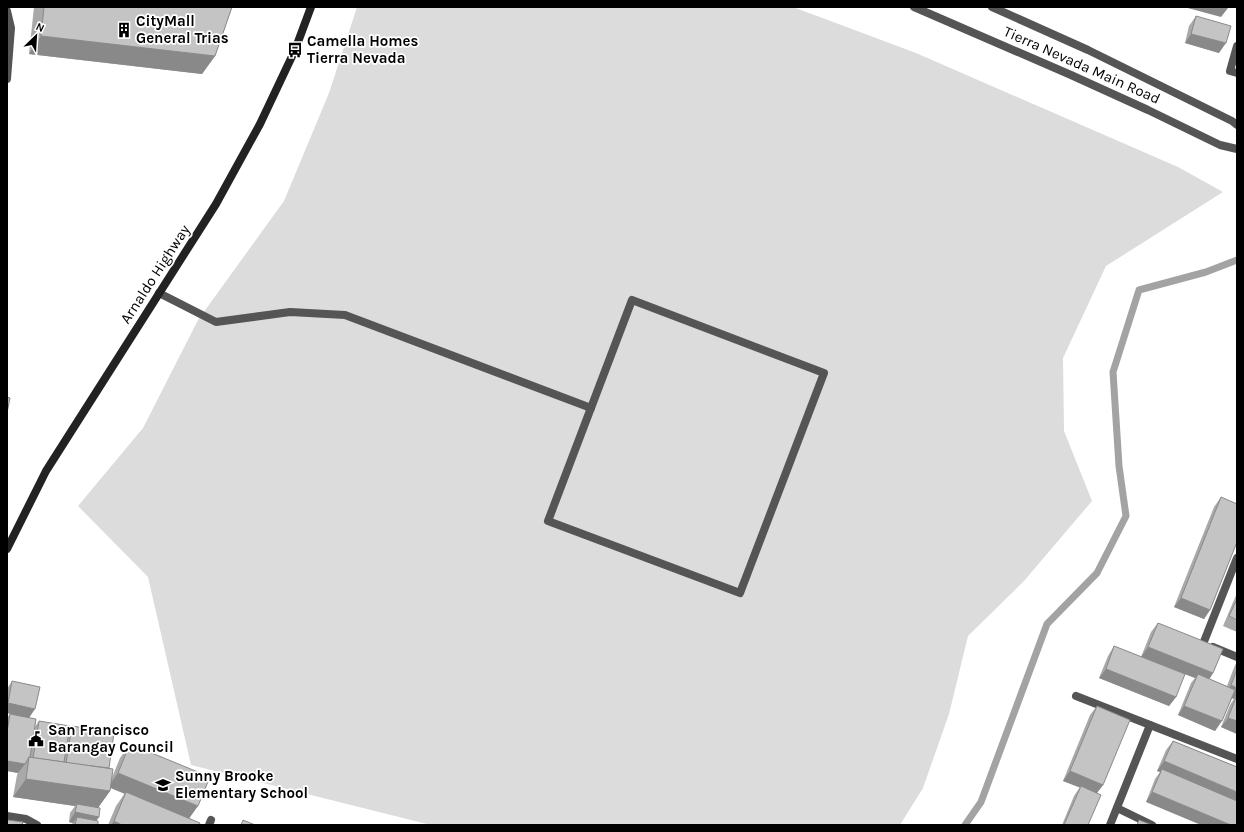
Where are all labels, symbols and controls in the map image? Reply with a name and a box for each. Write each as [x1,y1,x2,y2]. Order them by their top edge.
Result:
place label: CityMall General Trias [136,12,229,47]
north arrow [16,16,56,56]
text: N [34,20,46,35]
building icon: CityMall General Trias [115,21,133,39]
street label: Tierra Nevada Main Road [1001,22,1163,108]
place label: Camella Homes Tierra Nevada [307,32,418,67]
bus stop icon: Camella Homes Tierra Nevada [286,41,304,59]
street label: Arnaldo Highway [116,221,194,327]
place label: San Francisco Barangay Council [48,721,174,756]
public building icon: San Francisco Barangay Council [27,730,45,748]
place label: Sunny Brooke Elementary School [175,767,308,802]
school or university icon: Sunny Brooke Elementary School [154,776,172,794]

